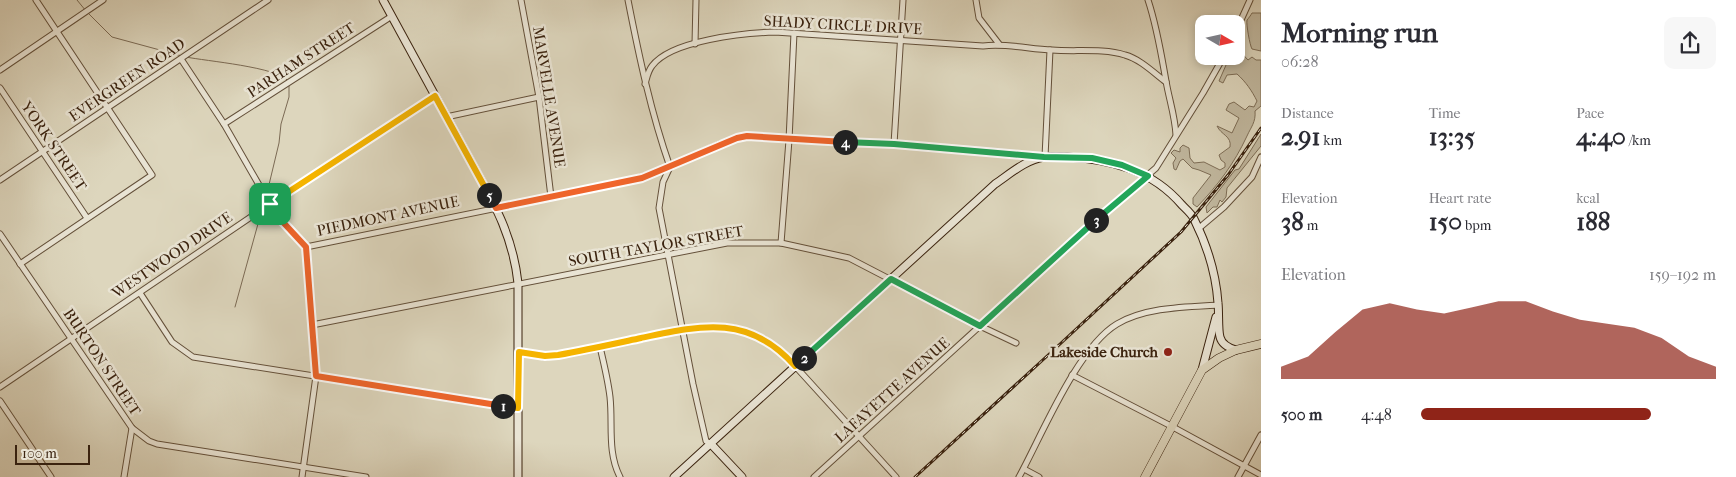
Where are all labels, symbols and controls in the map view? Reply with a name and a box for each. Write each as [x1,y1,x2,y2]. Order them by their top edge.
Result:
street label: SHADY CIRCLE DRIVE [763,12,923,38]
north arrow [1195,15,1245,65]
map controls [1195,15,1245,65]
text: Morning run [1281,16,1438,49]
button: share [1664,17,1716,69]
street label: PARHAM STREET [244,18,359,102]
street label: MARVELLE AVENUE [529,25,569,169]
street label: EVERGREEN ROAD [66,34,188,126]
text: 06:28 [1281,52,1319,71]
street label: YORK STREET [17,97,91,195]
text: Distance [1281,105,1334,122]
text: Time [1429,105,1460,122]
text: Pace [1576,105,1604,122]
text: 2.91 [1281,122,1320,151]
text: 13:35 [1429,122,1475,151]
text: 4:40 [1576,122,1626,151]
pin: 4 [832,130,858,154]
text: km [1320,132,1342,149]
text: /km [1626,132,1651,149]
text: 4 [841,134,850,151]
pin: 5 [476,182,502,208]
pin [249,183,291,225]
text: 5 [486,187,493,204]
icon: arrive [256,190,284,218]
text: Elevation [1281,190,1338,207]
text: Heart rate [1429,190,1491,207]
text: kcal [1576,190,1600,207]
street label: PIEDMONT AVENUE [315,192,461,240]
text: 38 [1281,207,1304,236]
text: 150 [1429,207,1462,236]
text: 188 [1576,207,1610,236]
street label: WESTWOOD DRIVE [108,208,236,303]
pin: 3 [1084,208,1108,232]
text: 3 [1094,212,1099,229]
text: m [1304,217,1318,234]
text: bpm [1462,217,1492,234]
street label: SOUTH TAYLOR STREET [567,222,746,270]
text: Elevation [1281,265,1346,284]
text: 159–192 m [1649,265,1716,284]
street label: BURTON STREET [60,305,145,420]
street label: LAFAYETTE AVENUE [831,334,953,446]
place label: Lakeside Church [1050,343,1159,361]
pin: 2 [792,346,816,370]
marker: Lakeside Church [1162,346,1174,358]
text: 2 [801,350,808,367]
pin: 1 [490,394,516,418]
text: 1 [501,398,506,415]
text: 500 m [1281,405,1322,424]
text: 4:48 [1361,405,1392,424]
scale bar [15,442,90,465]
text: 100 m [22,445,57,462]

